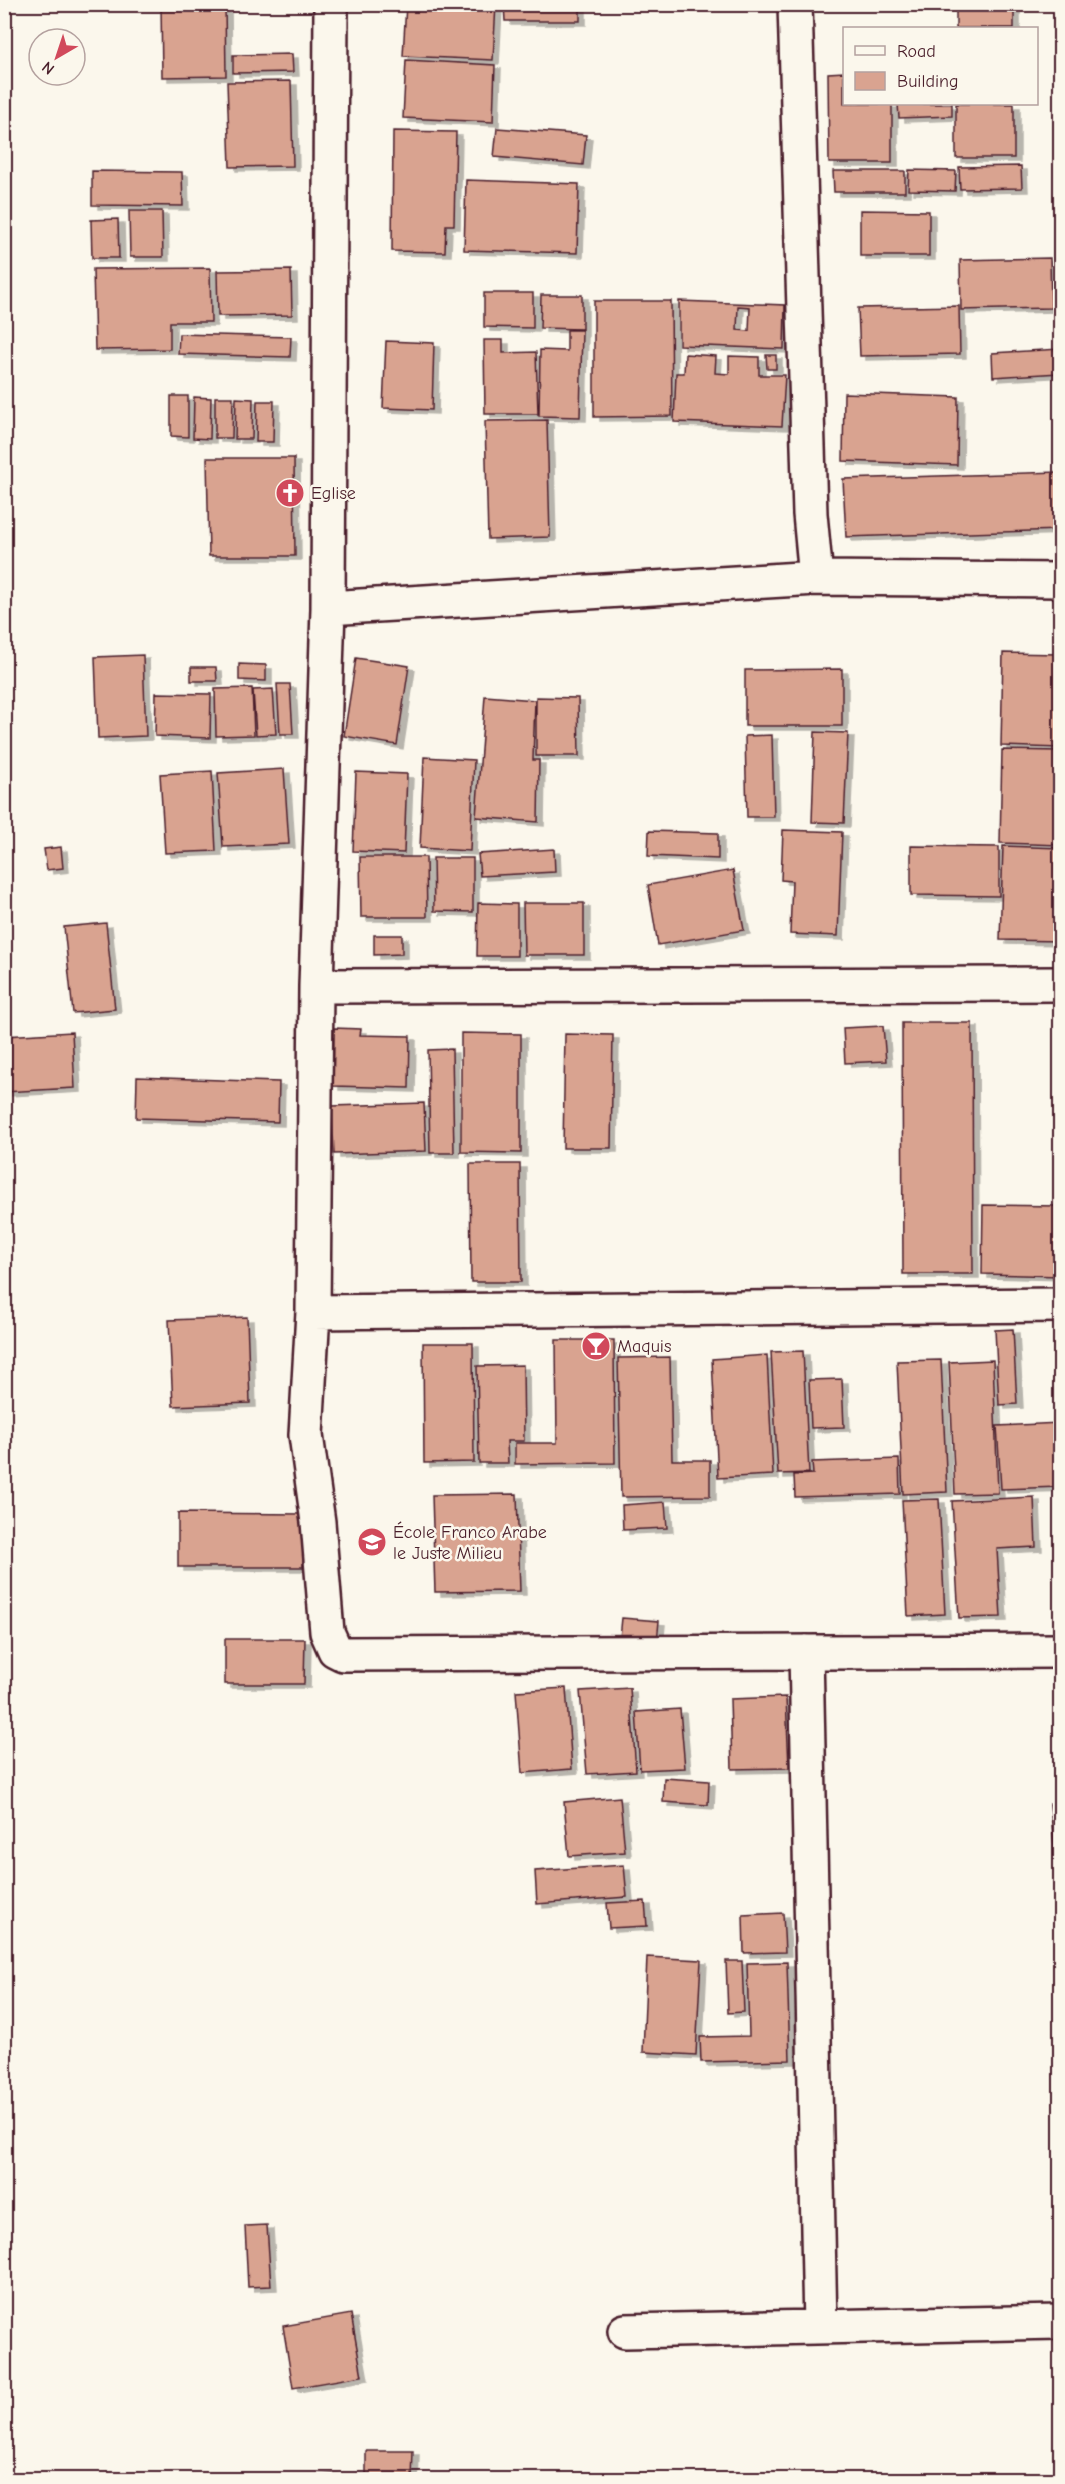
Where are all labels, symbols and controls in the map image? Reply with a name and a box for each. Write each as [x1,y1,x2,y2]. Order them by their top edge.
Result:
north arrow [27,27,87,87]
legend [843,27,1038,105]
text: Road [897,41,936,62]
text: N [38,58,58,78]
text: Building [897,71,959,92]
church icon: Eglise [274,477,306,509]
place label: Eglise [311,483,356,504]
bar icon: Maquis [580,1330,612,1362]
place label: Maquis [617,1336,671,1357]
place label: École Franco Arabe le Juste Milieu [393,1521,547,1564]
school or university icon: École Franco Arabe le Juste Milieu [356,1526,388,1558]

